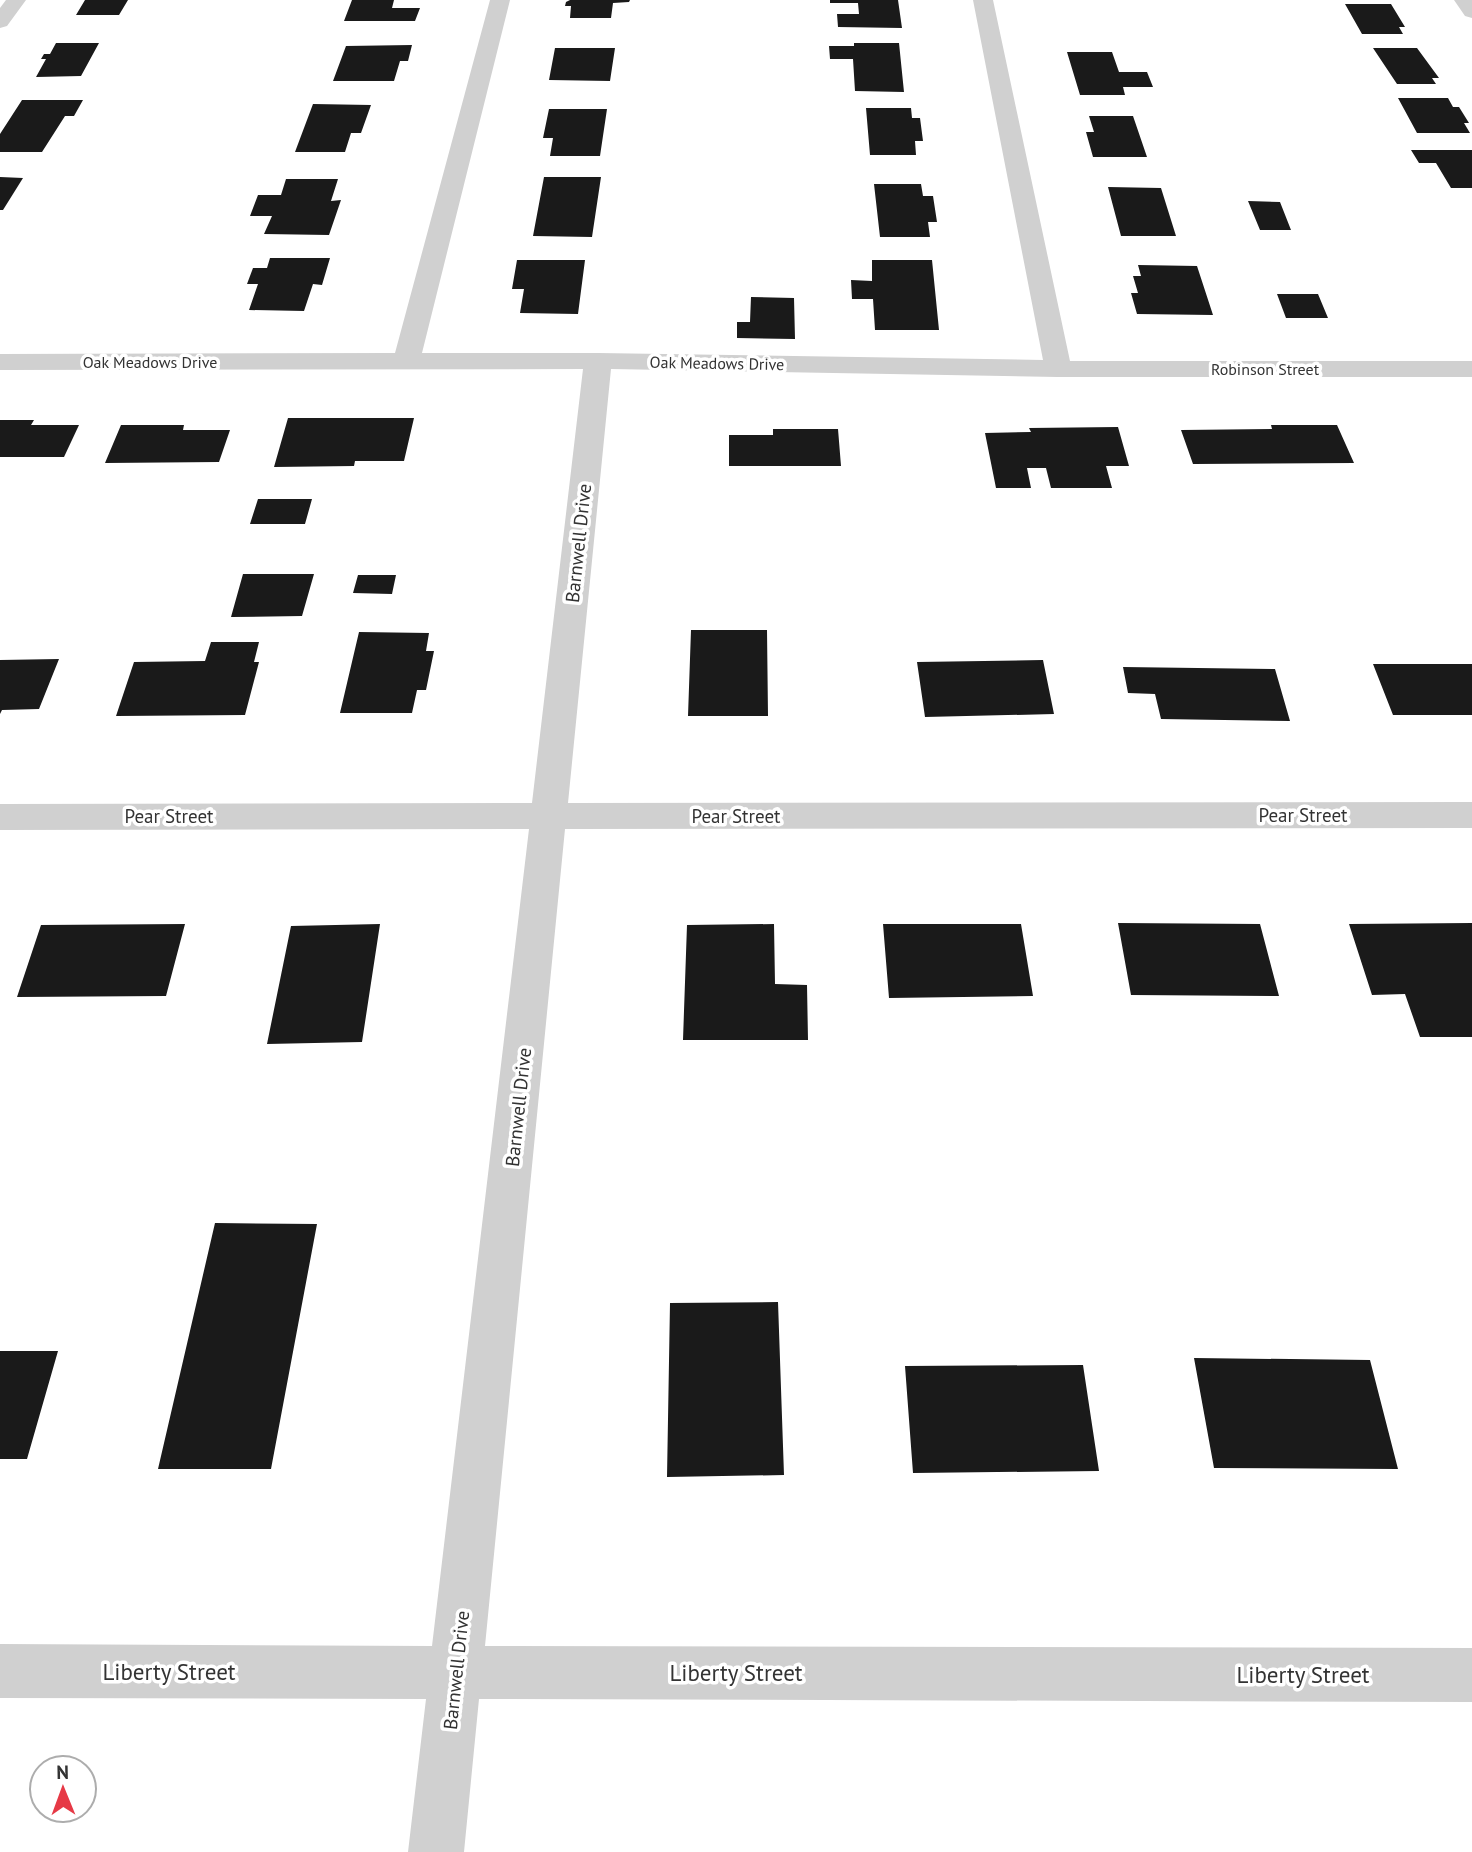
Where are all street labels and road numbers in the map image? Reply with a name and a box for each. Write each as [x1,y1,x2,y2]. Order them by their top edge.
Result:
street label: Oak Meadows Drive [83,352,217,372]
street label: Oak Meadows Drive [649,352,785,374]
street label: Robinson Street [1211,359,1320,379]
street label: Barnwell Drive [560,482,596,604]
street label: Pear Street [1258,803,1348,827]
street label: Pear Street [124,804,214,828]
street label: Pear Street [691,804,781,828]
street label: Barnwell Drive [500,1046,536,1168]
street label: Barnwell Drive [438,1609,474,1731]
street label: Liberty Street [102,1657,236,1686]
street label: Liberty Street [669,1658,803,1687]
street label: Liberty Street [1236,1660,1370,1689]

